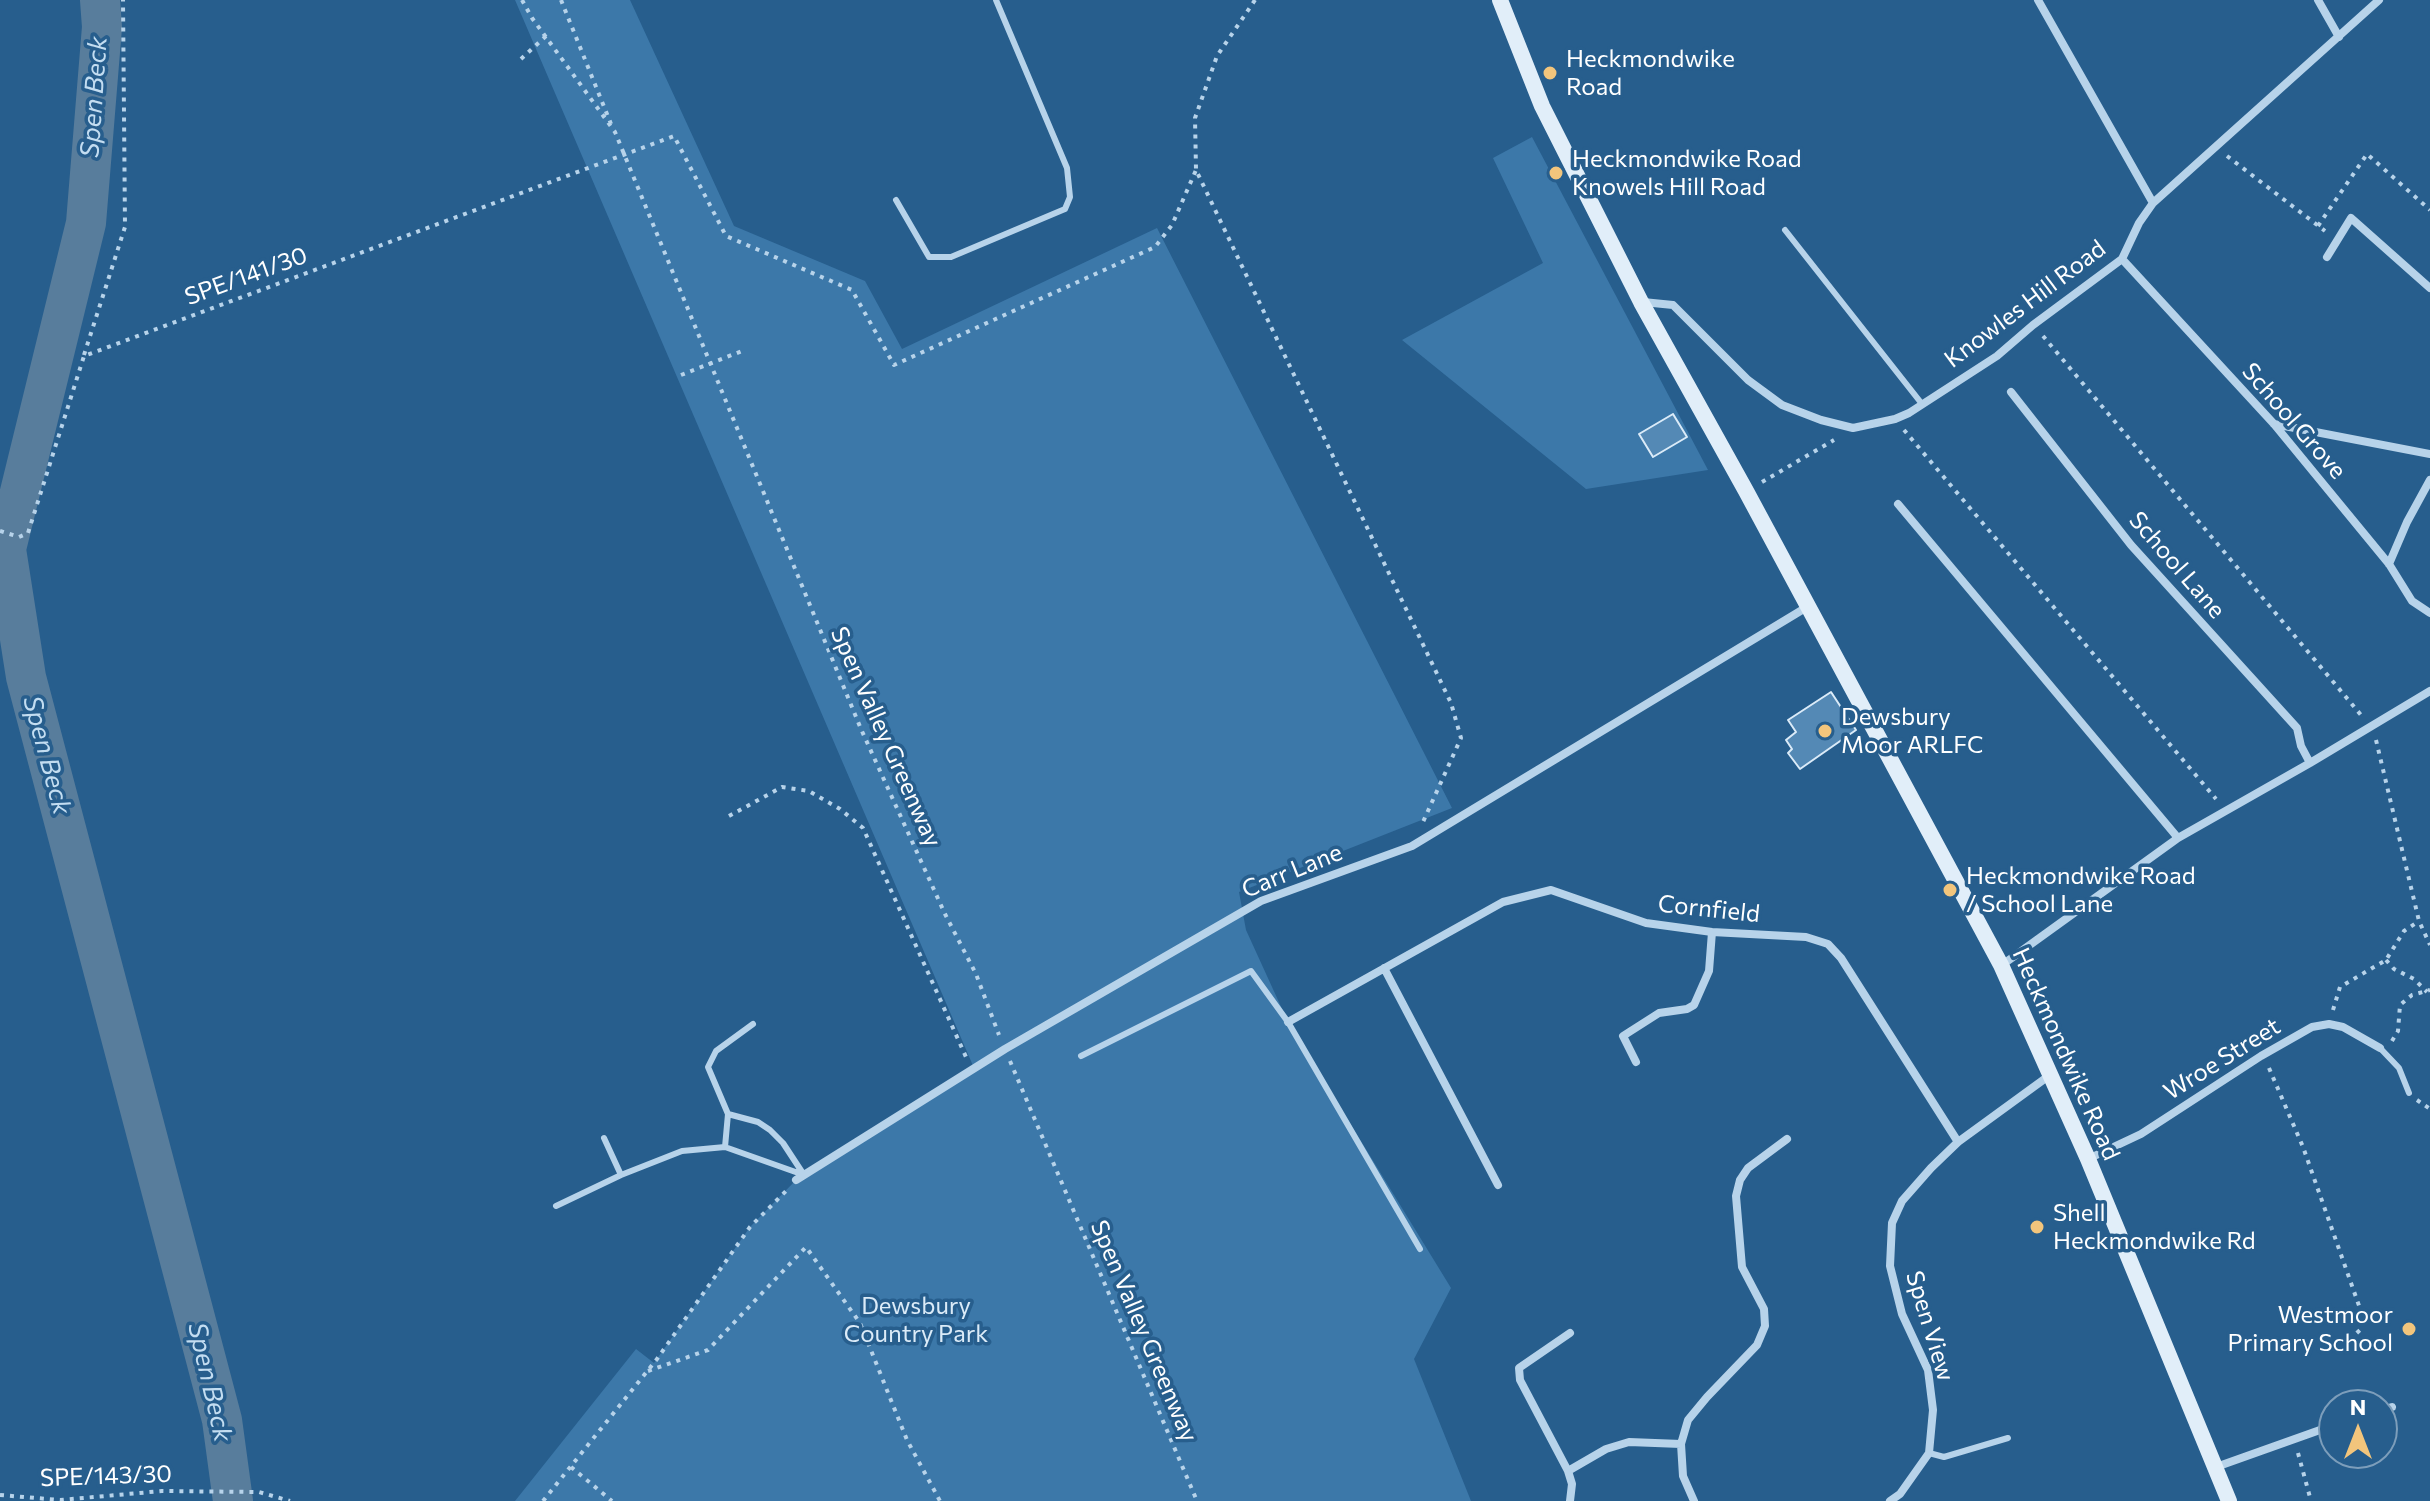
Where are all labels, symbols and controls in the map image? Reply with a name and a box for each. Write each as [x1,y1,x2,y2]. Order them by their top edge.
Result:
water label: Spen Beck [74,35,114,159]
place label: Heckmondwike Road [1566,45,1735,101]
marker: Heckmondwike Road [1541,64,1559,82]
place label: Heckmondwike Road Knowels Hill Road [1572,145,1802,201]
marker: Heckmondwike Road Knowels Hill Road [1547,164,1565,182]
street label: Knowles Hill Road [1939,234,2111,374]
street label: SPE/141/30 [181,241,311,311]
street label: School Grove [2236,357,2352,485]
street label: School Lane [2123,506,2231,624]
street label: Spen Valley Greenway [824,623,948,851]
water label: Spen Beck [16,692,78,818]
place label: Dewsbury Moor ARLFC [1841,703,1983,759]
marker: Dewsbury Moor ARLFC [1816,722,1834,740]
street label: Carr Lane [1238,838,1346,904]
place label: Heckmondwike Road / School Lane [1966,862,2196,918]
marker: Heckmondwike Road / School Lane [1941,881,1959,899]
street label: Cornfield [1657,889,1761,929]
street label: Heckmondwike Road [2006,943,2126,1165]
street label: Wroe Street [2158,1012,2286,1106]
place label: Shell Heckmondwike Rd [2053,1199,2256,1255]
street label: Spen Valley Greenway [1084,1216,1204,1446]
marker: Shell Heckmondwike Rd [2028,1218,2046,1236]
street label: Spen View [1900,1268,1960,1384]
park label: Dewsbury Country Park [844,1292,988,1348]
place label: Westmoor Primary School [2228,1301,2393,1357]
water label: Spen Beck [181,1319,239,1445]
marker: Westmoor Primary School [2400,1320,2418,1338]
north arrow [2318,1389,2398,1469]
text: N [2350,1393,2366,1420]
street label: SPE/143/30 [40,1459,172,1493]

